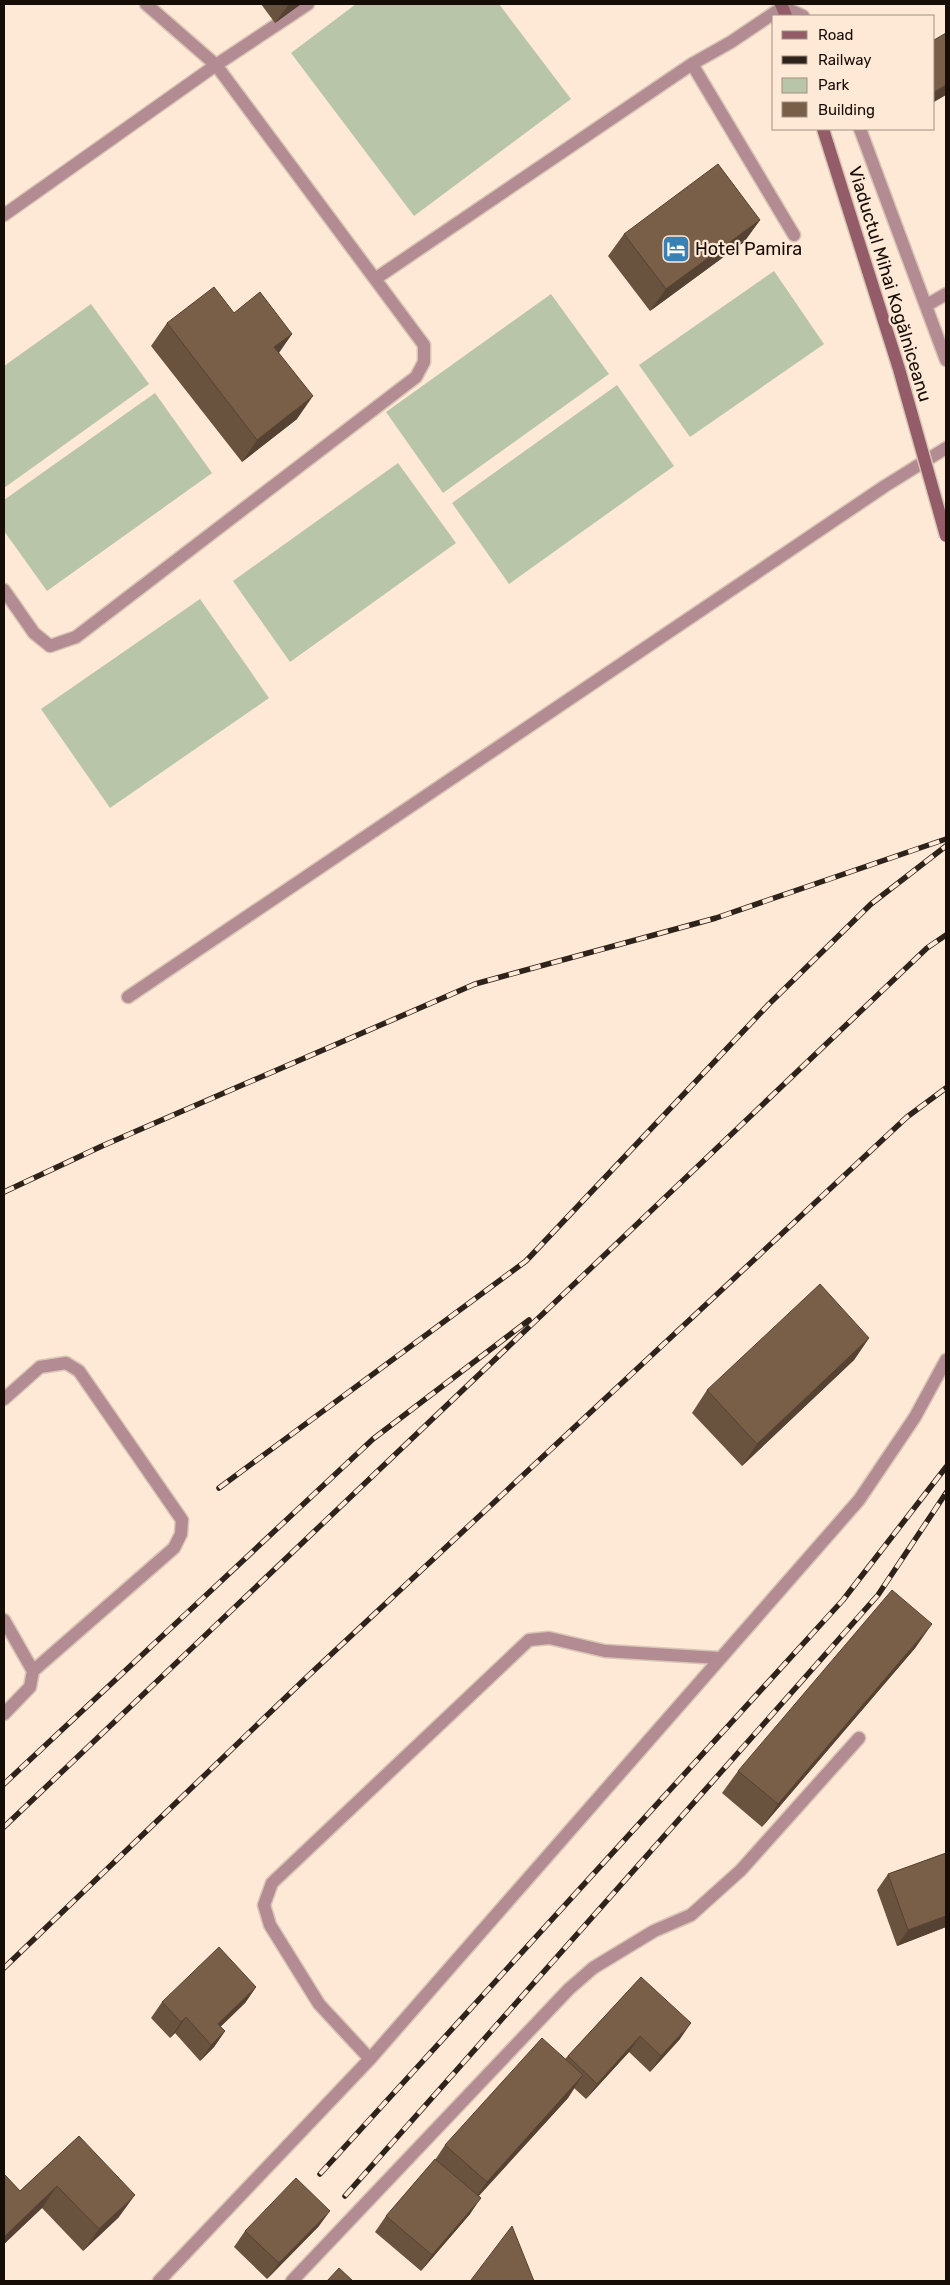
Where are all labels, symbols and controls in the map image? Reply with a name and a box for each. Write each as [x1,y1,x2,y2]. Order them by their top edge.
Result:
legend [772,15,935,130]
text: Road [818,26,854,44]
text: Railway [818,51,872,69]
text: Park [818,76,849,94]
text: Building [818,101,875,119]
street label: Viaductul Mihai Kogălniceanu [844,164,936,404]
hotel icon: Hotel Pamira [661,234,691,264]
place label: Hotel Pamira [695,238,802,260]

